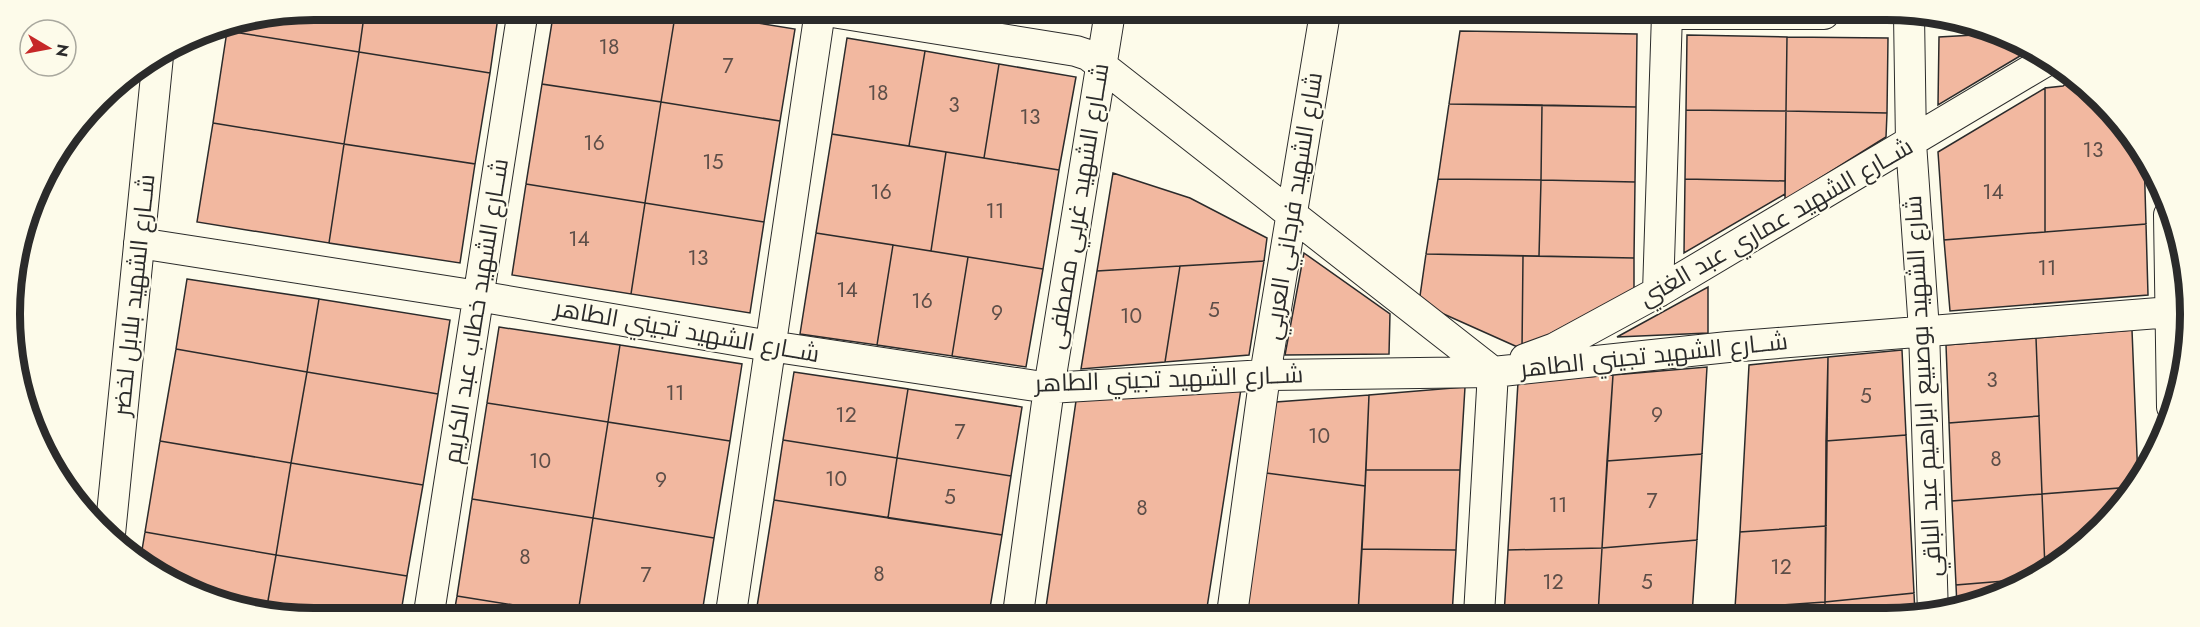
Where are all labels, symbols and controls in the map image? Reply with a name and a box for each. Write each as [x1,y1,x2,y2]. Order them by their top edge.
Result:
north arrow [18,18,78,78]
house number: 18 [599,32,619,62]
text: N [50,42,75,59]
house number: 7 [722,51,734,81]
street label: شــارع الشهيد غربي مصطفى [1038,60,1119,352]
street label: شارع الشهيد فرجاني العربي [1254,70,1333,343]
house number: 18 [868,78,888,108]
house number: 3 [948,90,960,120]
house number: 13 [1020,102,1040,132]
house number: 16 [583,128,605,158]
street label: شــارع الشهيد عماري عبد الغني [1632,129,1920,316]
house number: 13 [2083,135,2103,165]
house number: 15 [702,147,724,177]
street label: شــارع الشهيد خطاب عبد الكريم [434,156,517,466]
street label: شــارع الشهيد بلابل لخضر [103,172,164,420]
house number: 16 [870,177,892,207]
house number: 14 [1982,177,2004,207]
street label: شارع الشهيد بوصبيع ابراهيم عبد الباقي [1895,194,1952,578]
house number: 11 [986,196,1004,226]
house number: 14 [568,224,590,254]
house number: 13 [688,243,708,273]
house number: 11 [2038,253,2056,283]
house number: 14 [836,275,858,305]
house number: 16 [911,286,933,316]
street label: شــارع الشهيد تجيني الطاهر [549,290,822,373]
house number: 5 [1208,295,1220,325]
house number: 9 [991,298,1003,328]
house number: 10 [1120,301,1142,331]
street label: شــارع الشهيد تجيني الطاهر [1517,323,1790,388]
street label: شــارع الشهيد تجيني الطاهر [1032,356,1304,403]
house number: 3 [1986,365,1998,395]
house number: 11 [666,378,684,408]
house number: 5 [1860,381,1872,411]
house number: 12 [835,400,857,430]
house number: 9 [1651,400,1663,430]
house number: 7 [954,417,966,447]
house number: 10 [1308,421,1330,451]
house number: 8 [1990,444,2002,474]
house number: 10 [529,446,551,476]
house number: 10 [825,464,847,494]
house number: 9 [655,465,667,495]
house number: 5 [944,482,956,512]
house number: 7 [1646,486,1658,516]
house number: 11 [1549,490,1567,520]
house number: 8 [1136,493,1148,523]
house number: 8 [519,542,531,572]
house number: 12 [1770,552,1792,582]
house number: 8 [873,559,885,589]
house number: 7 [640,560,652,590]
house number: 12 [1542,567,1564,597]
house number: 5 [1641,567,1653,597]

